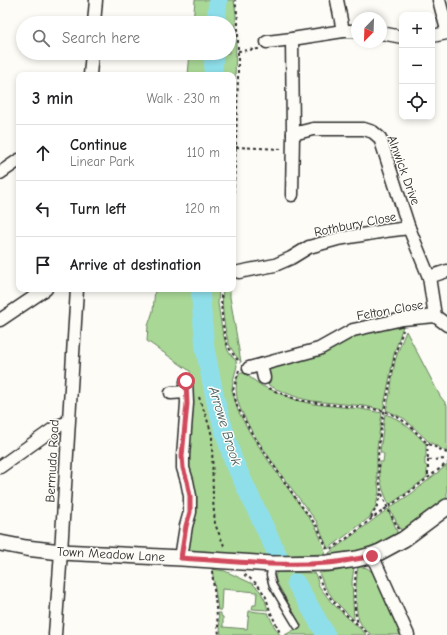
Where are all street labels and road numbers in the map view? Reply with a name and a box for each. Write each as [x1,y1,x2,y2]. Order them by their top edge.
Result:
street label: Alnwick Drive [384,133,424,207]
street label: Rothbury Close [313,209,398,239]
street label: Felton Close [356,297,425,323]
street label: Bermuda Road [42,419,62,503]
street label: Town Meadow Lane [57,544,166,564]

